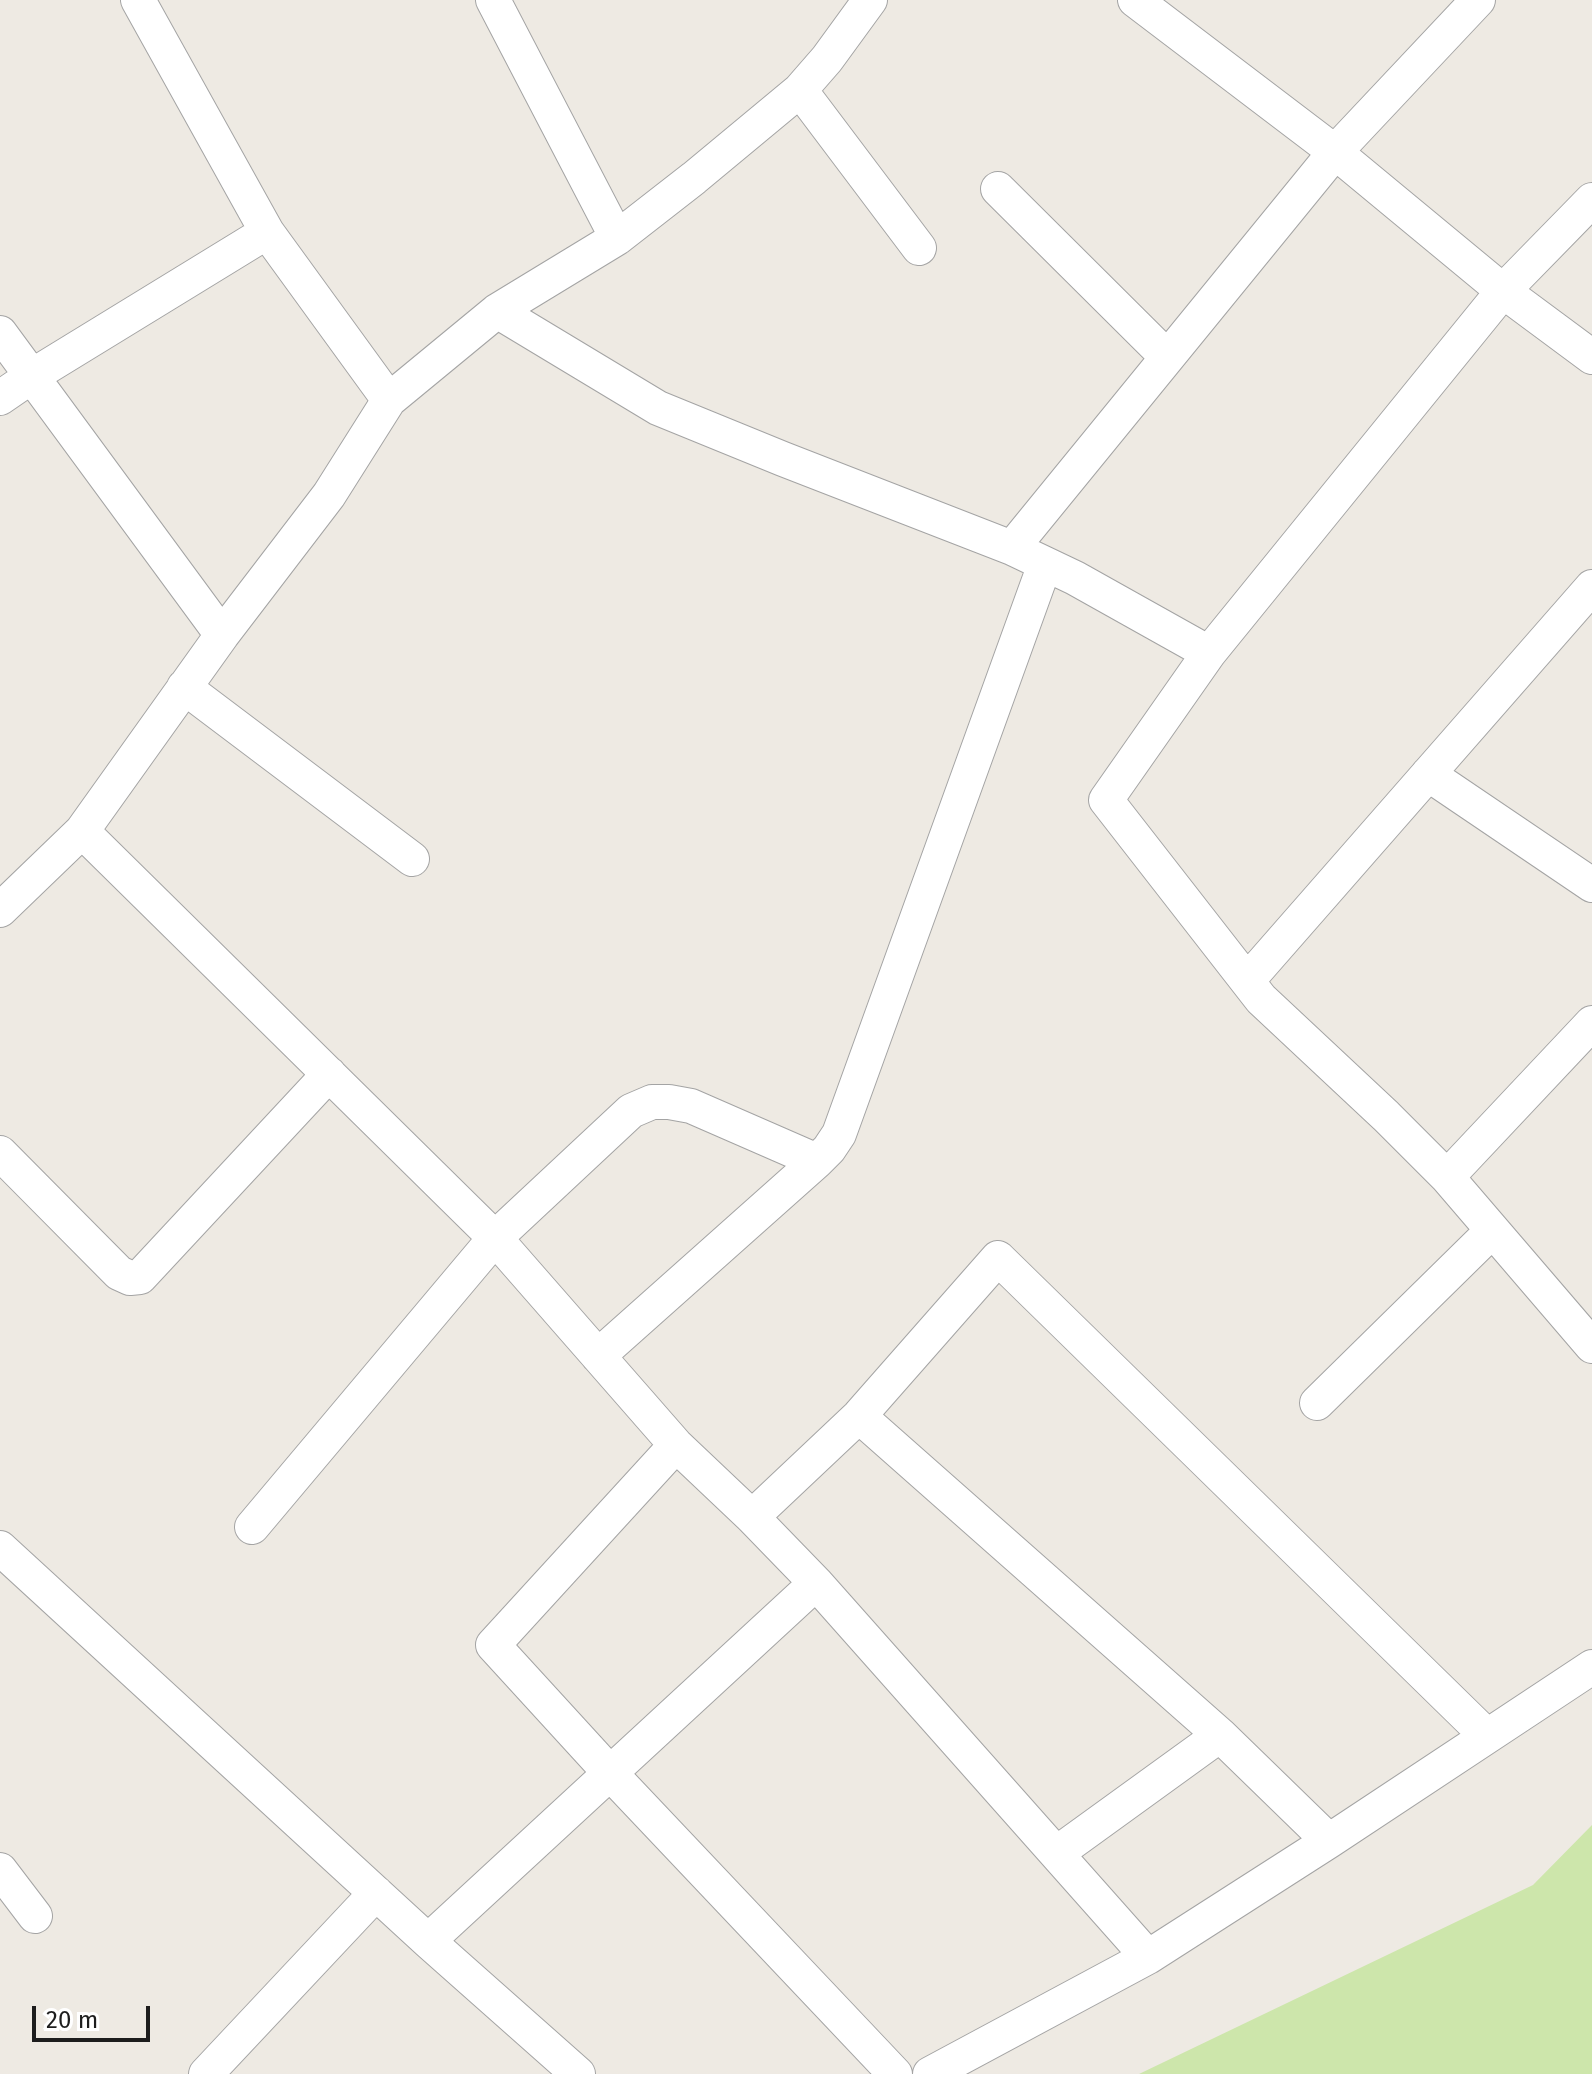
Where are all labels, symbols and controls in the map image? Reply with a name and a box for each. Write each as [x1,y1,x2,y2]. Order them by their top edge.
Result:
scale bar [36,1990,154,2040]
text: 20 m [46,2006,98,2034]

